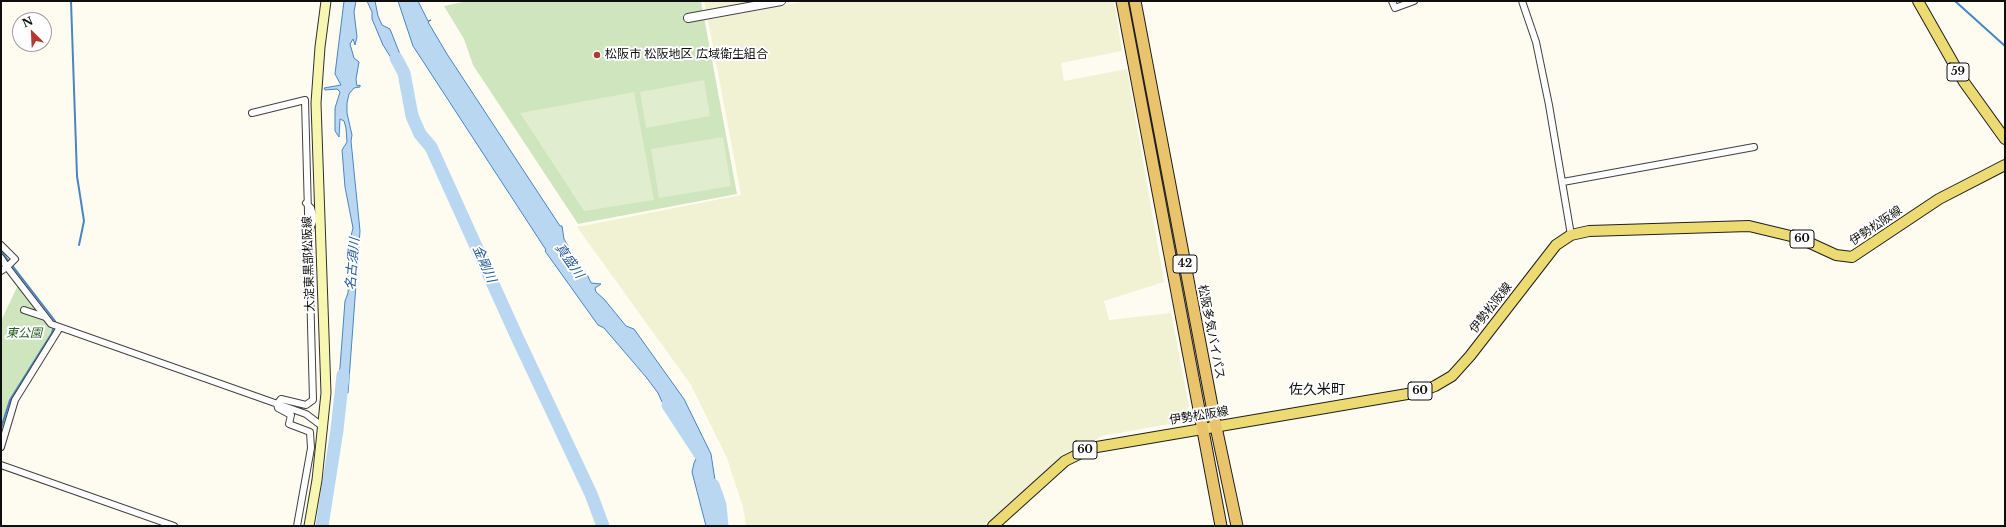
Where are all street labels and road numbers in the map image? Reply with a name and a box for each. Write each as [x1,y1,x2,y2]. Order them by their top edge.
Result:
road number: 59 [1947,63,1969,81]
street label: 伊勢松阪線 [1847,203,1905,249]
street label: 大淀東黒部松阪線 [300,216,318,312]
road number: 60 [1790,230,1814,248]
road number: 42 [1173,255,1197,273]
street label: 伊勢松阪線 [1467,280,1515,336]
street label: 松阪多気バイパス [1195,284,1227,380]
road number: 60 [1408,382,1432,400]
street label: 伊勢松阪線 [1168,404,1230,428]
road number: 60 [1073,441,1097,459]

